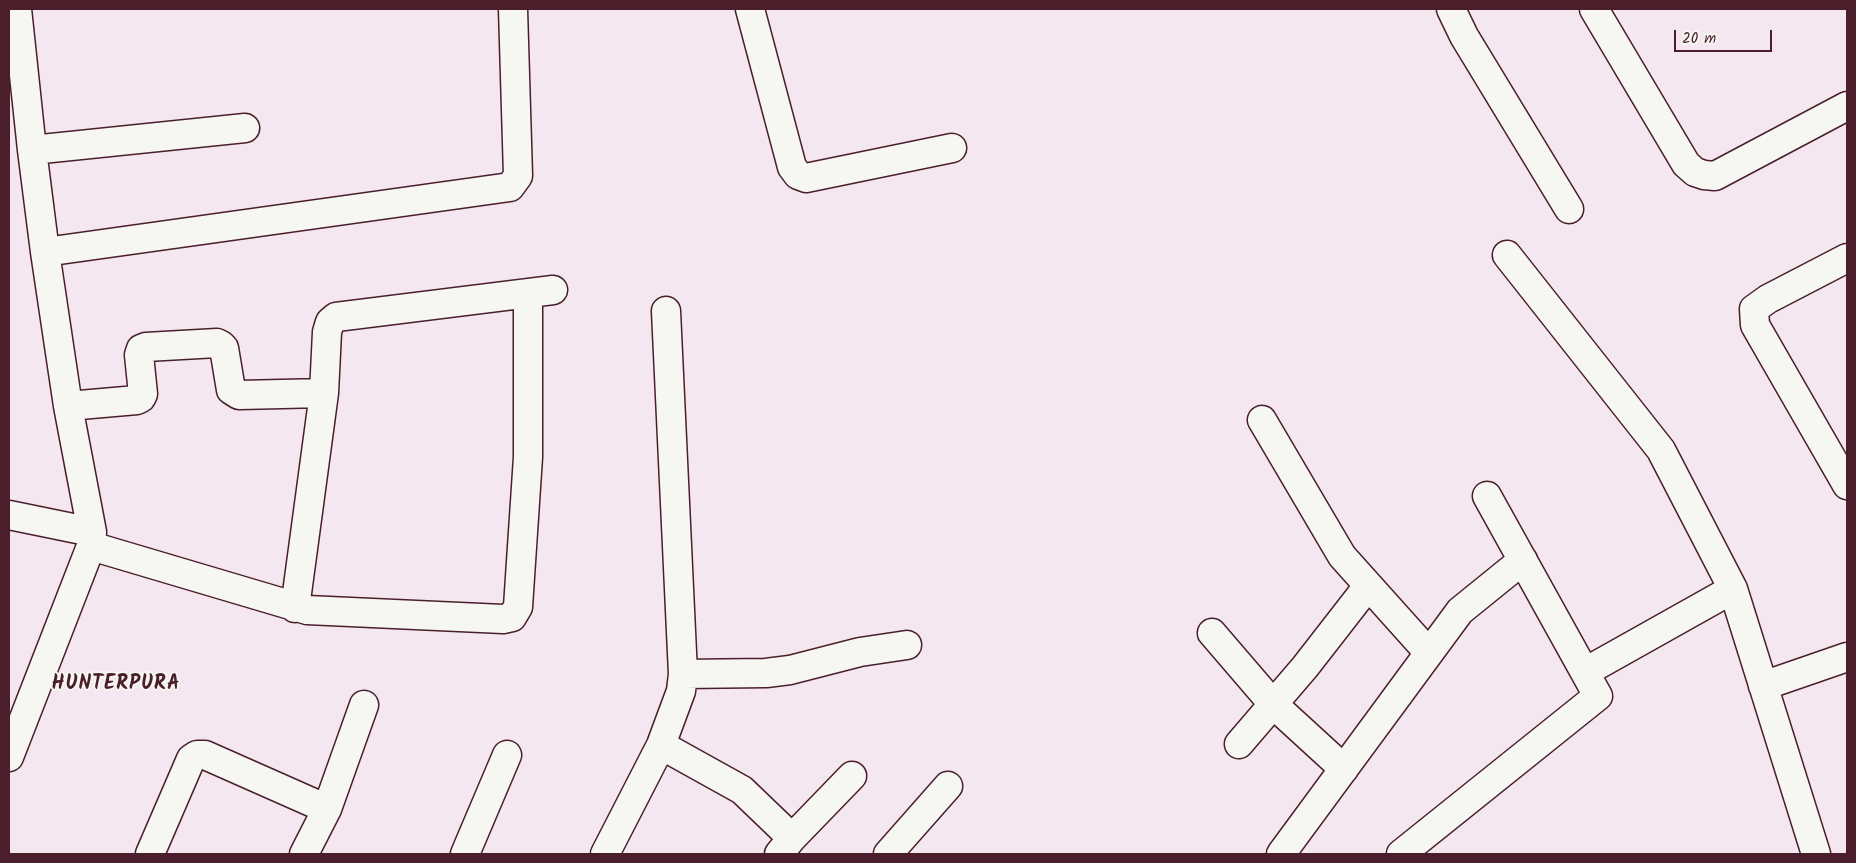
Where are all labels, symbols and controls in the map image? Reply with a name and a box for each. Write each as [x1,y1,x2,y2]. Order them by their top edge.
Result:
scale bar [1676,20,1774,52]
text: 20 m [1682,27,1716,51]
district label: HUNTERPURA [50,674,182,698]

